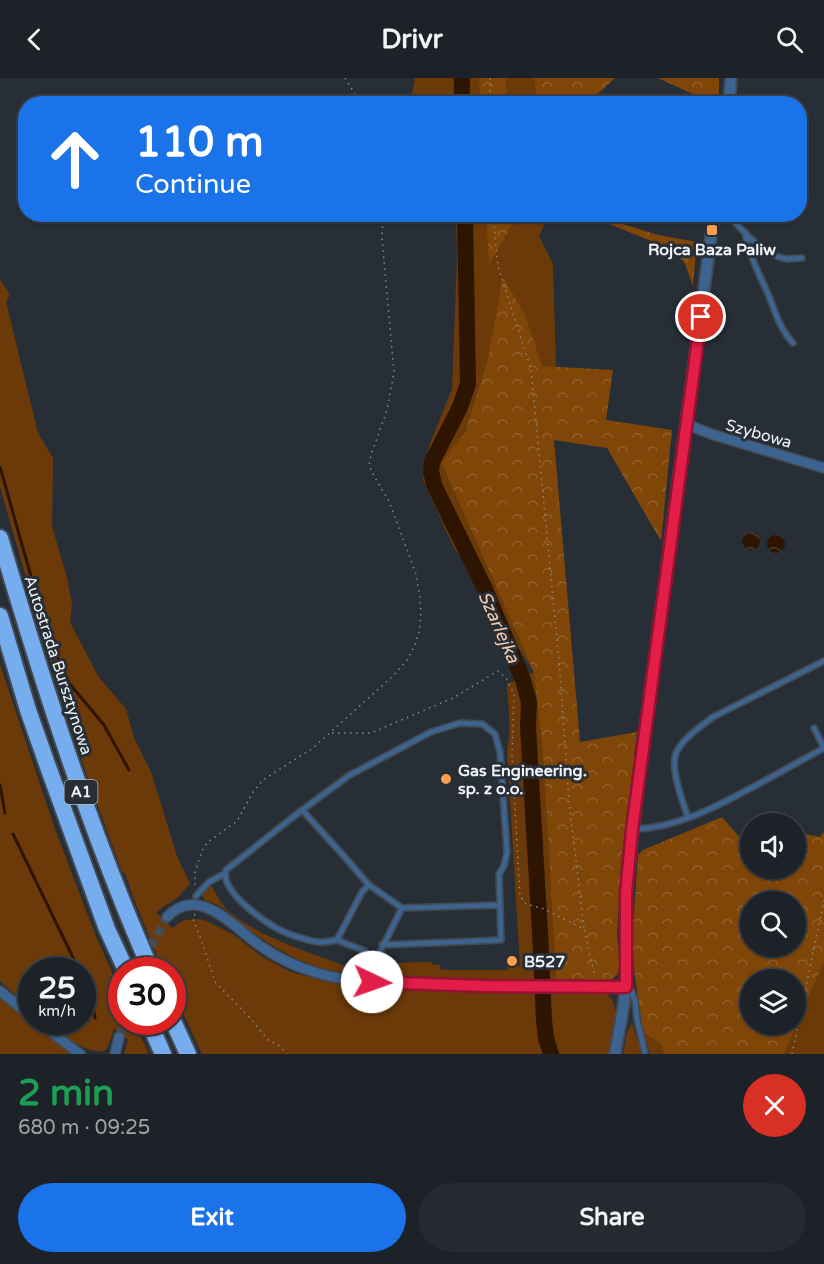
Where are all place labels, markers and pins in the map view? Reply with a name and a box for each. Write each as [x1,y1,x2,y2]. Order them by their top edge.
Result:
marker: Rojca Baza Paliw [705,223,719,237]
place label: Rojca Baza Paliw [648,240,776,260]
pin [675,291,726,342]
place label: Gas Engineering. sp. z o.o. [458,761,587,799]
marker: Gas Engineering. sp. z o.o. [439,772,453,786]
place label: B527 [524,952,565,972]
marker: B527 [505,954,519,968]

